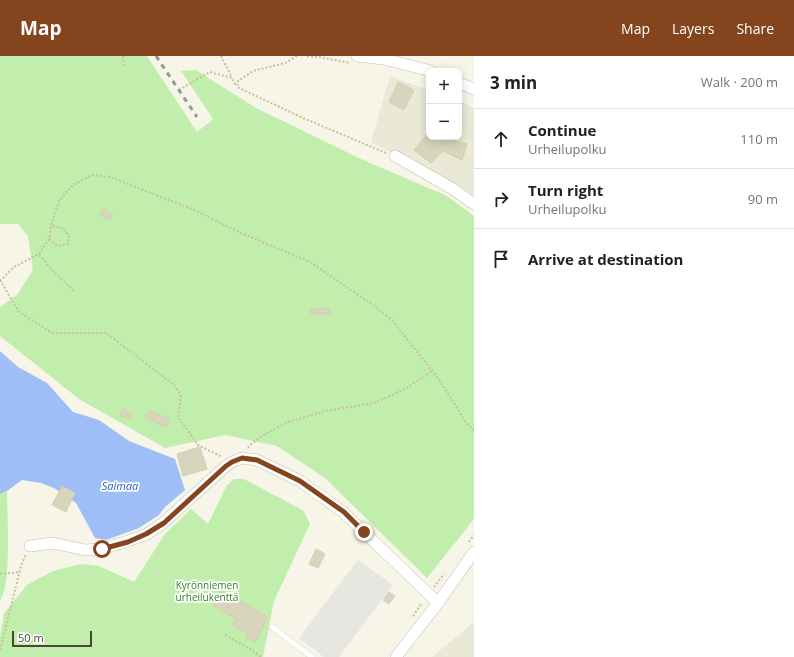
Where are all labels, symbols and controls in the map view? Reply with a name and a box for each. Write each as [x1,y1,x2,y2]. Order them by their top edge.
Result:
text: Map [20,15,61,41]
text: Map [621,19,650,38]
text: Layers [672,19,714,38]
text: Share [736,19,774,38]
map controls [426,68,462,140]
button: + [426,68,462,104]
text: 3 min [490,71,537,94]
text: Walk · 200 m [701,73,778,91]
button: − [426,104,462,140]
text: Continue [528,120,596,140]
icon: ahead [490,128,512,150]
text: 110 m [740,130,778,148]
text: Urheilupolku [528,140,606,158]
text: Turn right [528,180,603,200]
icon: right [490,188,512,210]
text: 90 m [748,190,778,208]
text: Urheilupolku [528,200,606,218]
icon: arrive [490,248,512,270]
text: Arrive at destination [528,249,683,269]
water label: Saimaa [102,478,138,493]
route end [355,523,373,541]
route start [93,540,111,558]
park label: Kyrönniemen urheilukenttä [176,578,238,604]
scale bar [12,629,92,648]
text: 50 m [18,630,44,645]

